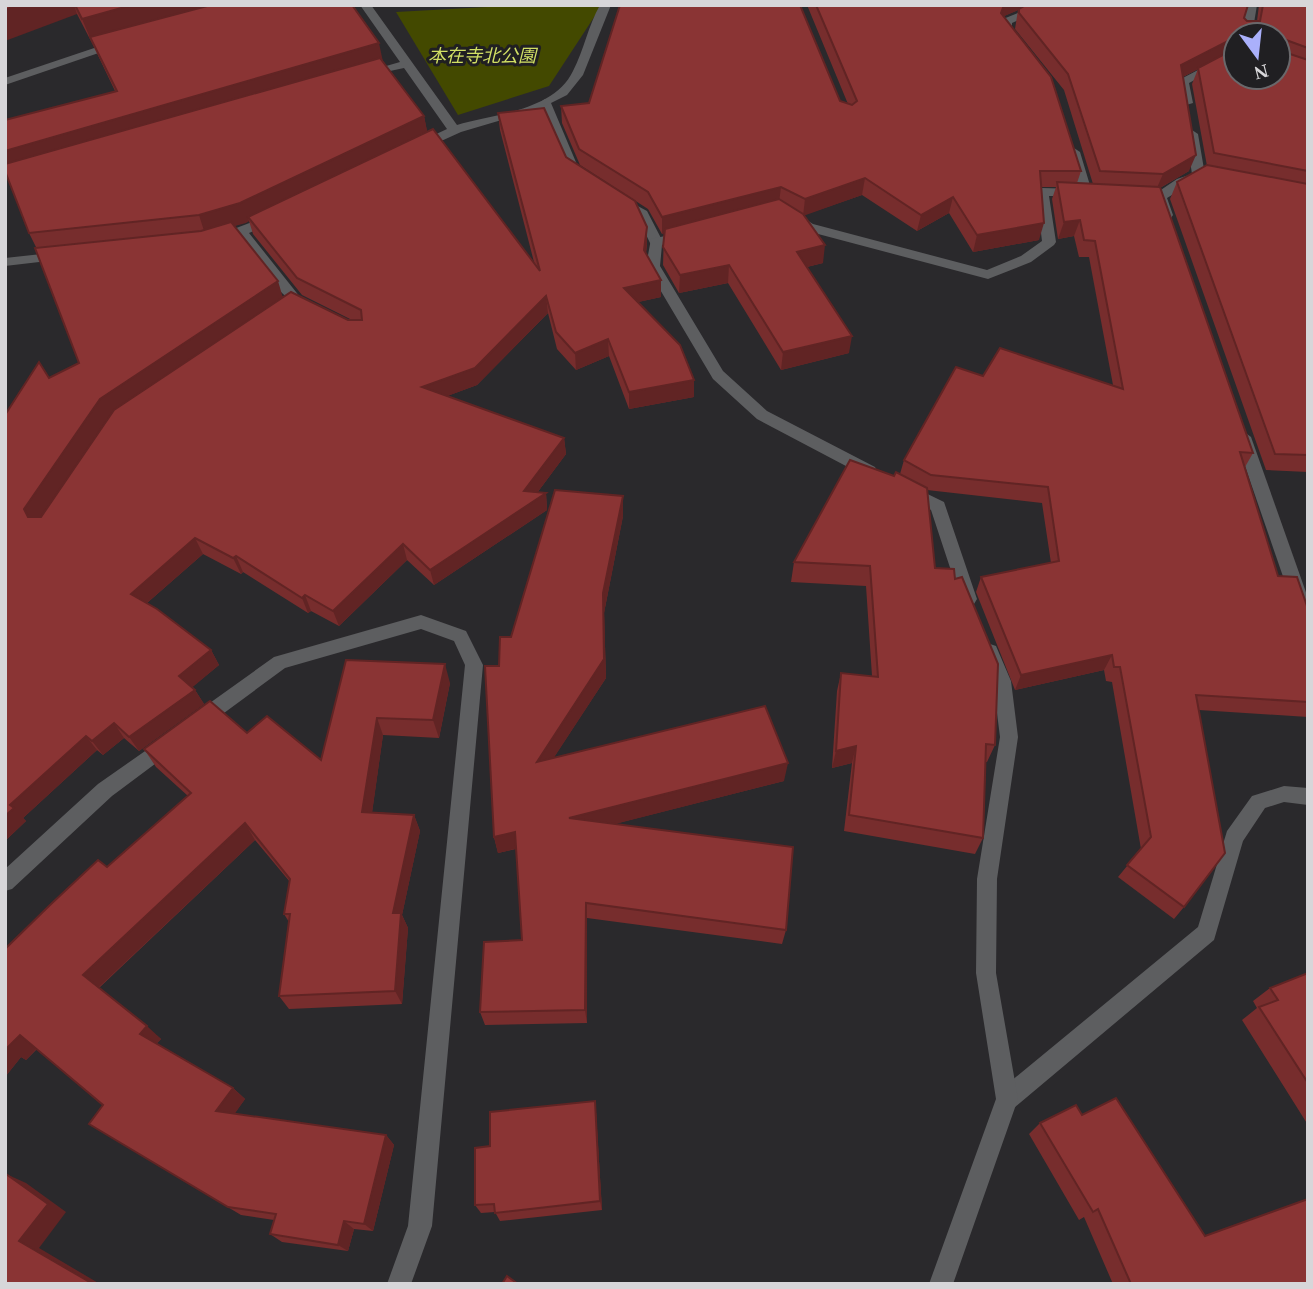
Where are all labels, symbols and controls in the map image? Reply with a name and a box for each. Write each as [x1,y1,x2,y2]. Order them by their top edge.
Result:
north arrow [1222,21,1292,91]
park label: 本在寺北公園 [428,46,539,66]
text: N [1252,60,1271,84]

